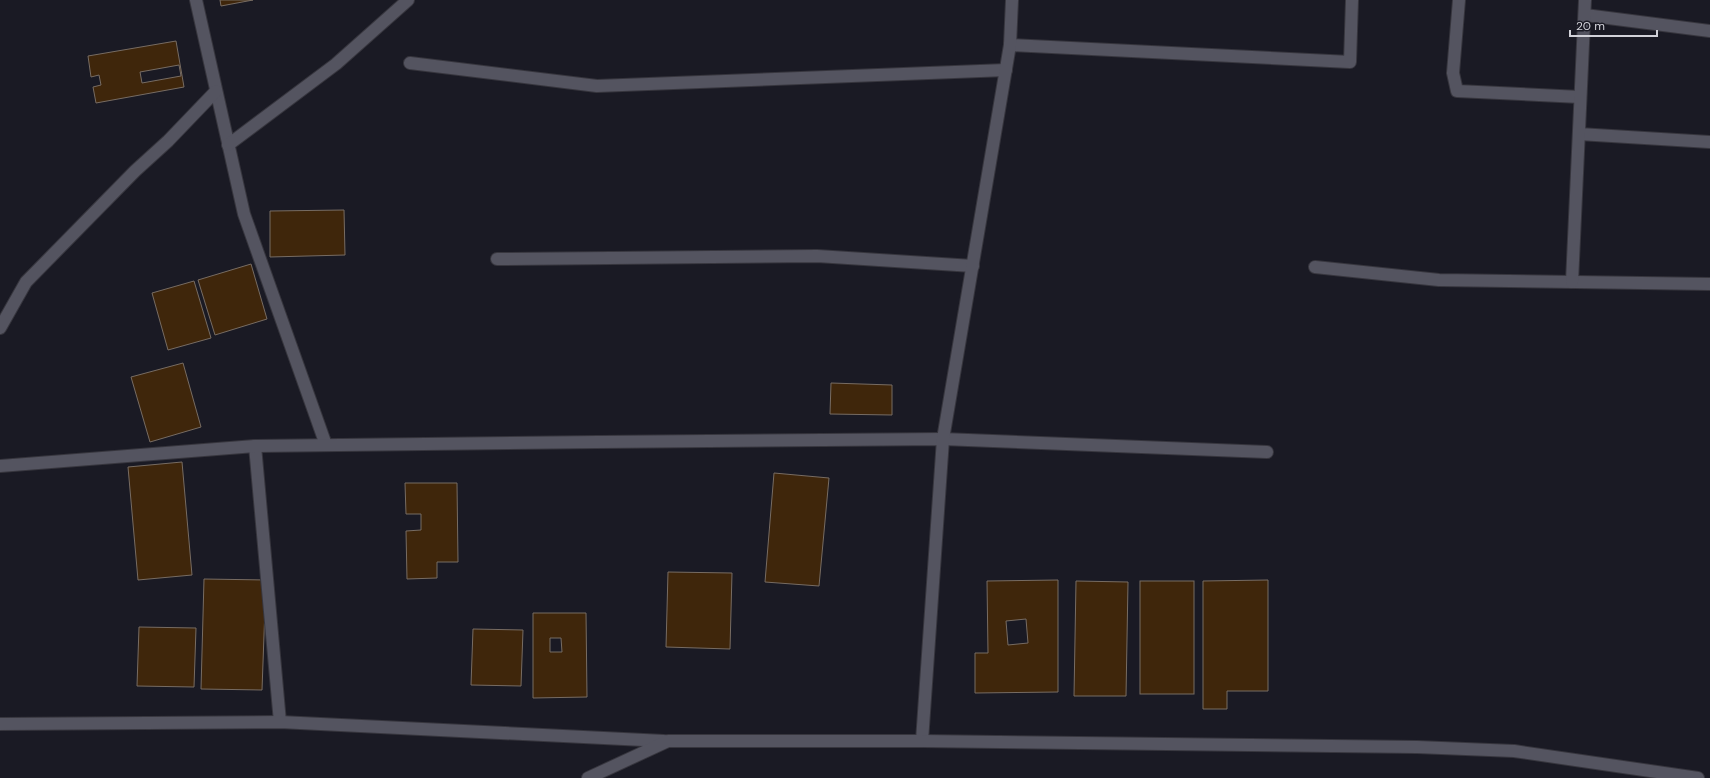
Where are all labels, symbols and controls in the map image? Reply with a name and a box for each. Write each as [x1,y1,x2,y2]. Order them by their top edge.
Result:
scale bar [1570,12,1657,38]
text: 20 m [1576,18,1605,34]

